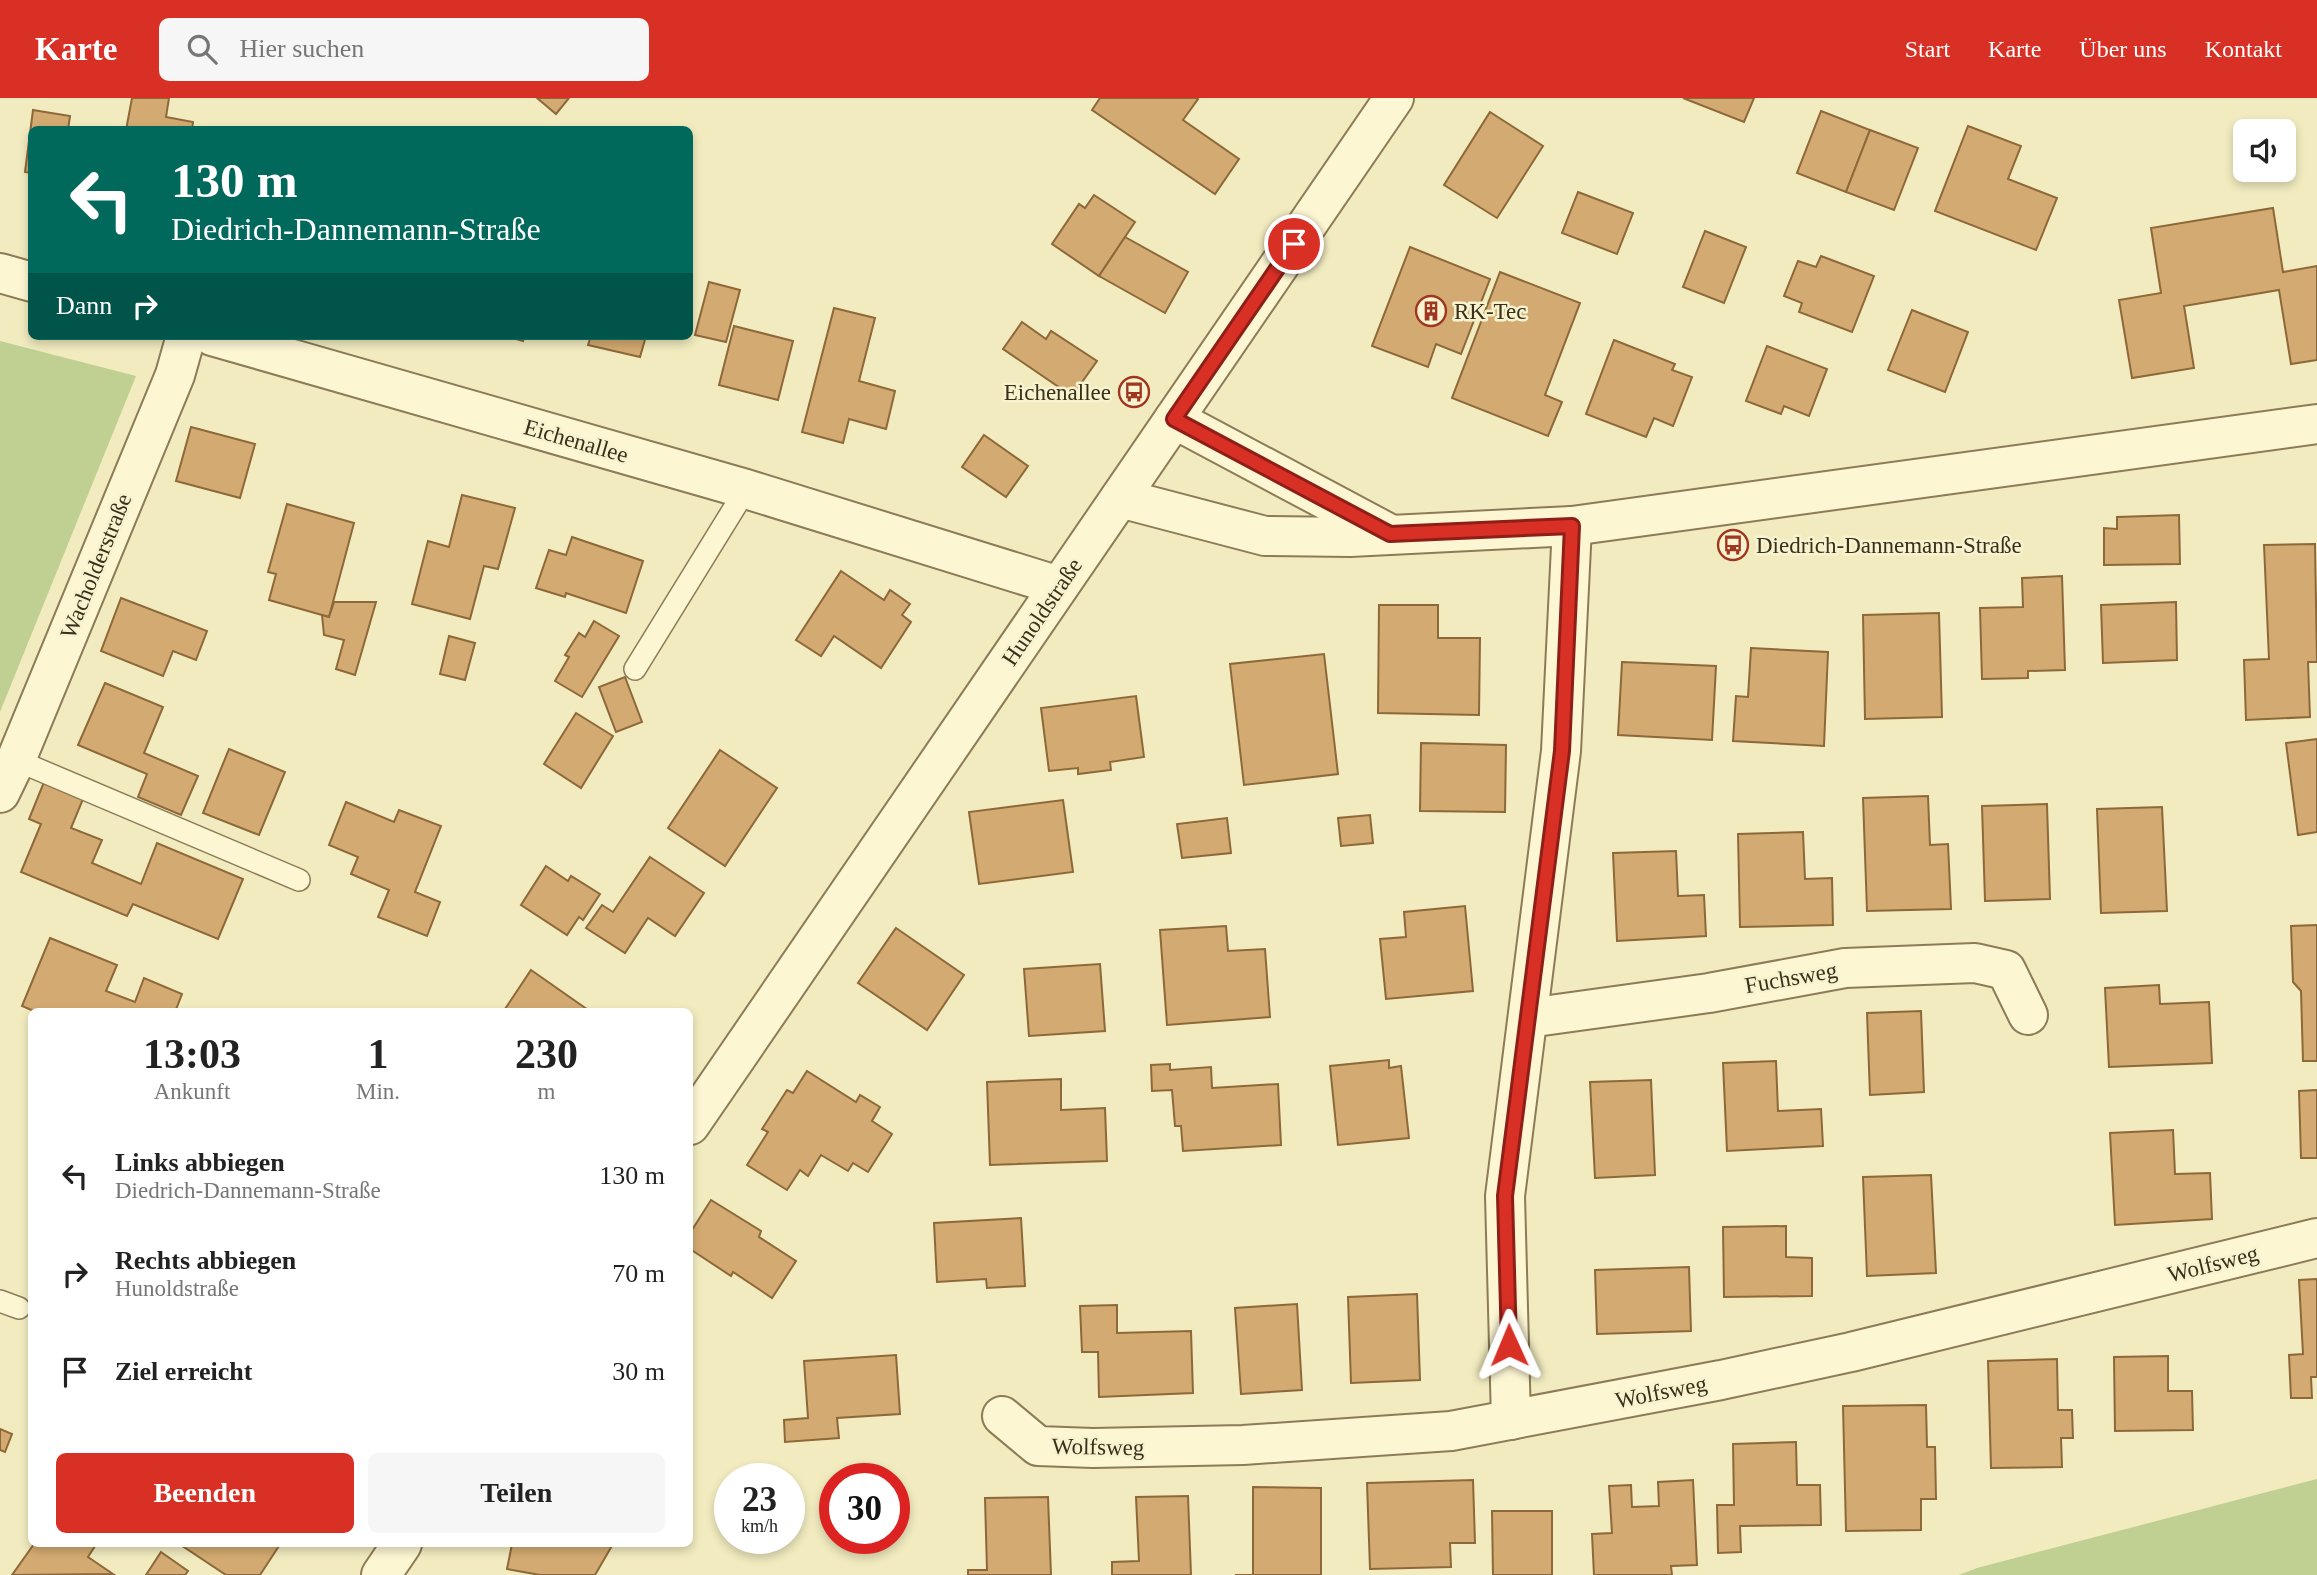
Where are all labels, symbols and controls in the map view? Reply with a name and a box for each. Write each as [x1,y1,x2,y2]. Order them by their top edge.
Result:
search box [159,18,649,81]
icon: search [183,30,221,68]
text: Karte [35,31,117,67]
text: Hier suchen [239,34,364,63]
text: Start [1905,36,1950,62]
text: Karte [1988,36,2041,62]
text: Über uns [2079,36,2167,62]
text: Kontakt [2205,36,2282,62]
map controls [2233,119,2296,182]
button: sound [2233,119,2296,182]
text: 130 m [171,153,298,208]
icon: left [56,154,147,245]
text: Diedrich-Dannemann-Straße [171,211,541,247]
pin [1264,214,1324,274]
icon: arrive [1275,225,1313,263]
icon: right [126,287,164,325]
text: Dann [56,291,112,320]
building icon: RK-Tec [1414,294,1448,328]
place label: RK-Tec [1454,299,1526,324]
bus stop icon: Eichenallee [1117,375,1151,409]
place label: Eichenallee [1004,380,1111,405]
street label: Eichenallee [521,414,631,468]
street label: Wacholderstraße [56,490,136,642]
bus stop icon: Diedrich-Dannemann-Straße [1716,528,1750,562]
place label: Diedrich-Dannemann-Straße [1756,533,2022,558]
street label: Hunoldstraße [997,554,1087,670]
street label: Fuchsweg [1743,958,1840,998]
text: 13:03 [143,1031,241,1077]
text: 1 [367,1031,388,1077]
text: 230 [515,1031,578,1077]
text: Ankunft [154,1079,230,1104]
text: Min. [356,1079,400,1104]
text: m [538,1079,555,1104]
text: Links abbiegen [115,1148,285,1177]
icon: left [56,1157,94,1195]
text: 130 m [599,1161,665,1190]
text: Diedrich-Dannemann-Straße [115,1178,381,1203]
street label: Wolfsweg [2165,1241,2261,1287]
text: Rechts abbiegen [115,1246,296,1275]
icon: right [56,1255,94,1293]
text: 70 m [612,1259,665,1288]
text: Hunoldstraße [115,1276,239,1301]
position arrow [1472,1308,1546,1382]
icon: arrive [56,1353,94,1391]
text: Ziel erreicht [115,1357,252,1386]
text: 30 m [612,1357,665,1386]
street label: Wolfsweg [1613,1371,1709,1413]
street label: Wolfsweg [1051,1434,1145,1460]
button: Beenden [56,1453,354,1533]
button: Teilen [368,1453,665,1533]
speed limit sign: 30 [819,1463,910,1554]
text: 23 [742,1480,777,1519]
text: km/h [741,1516,778,1536]

